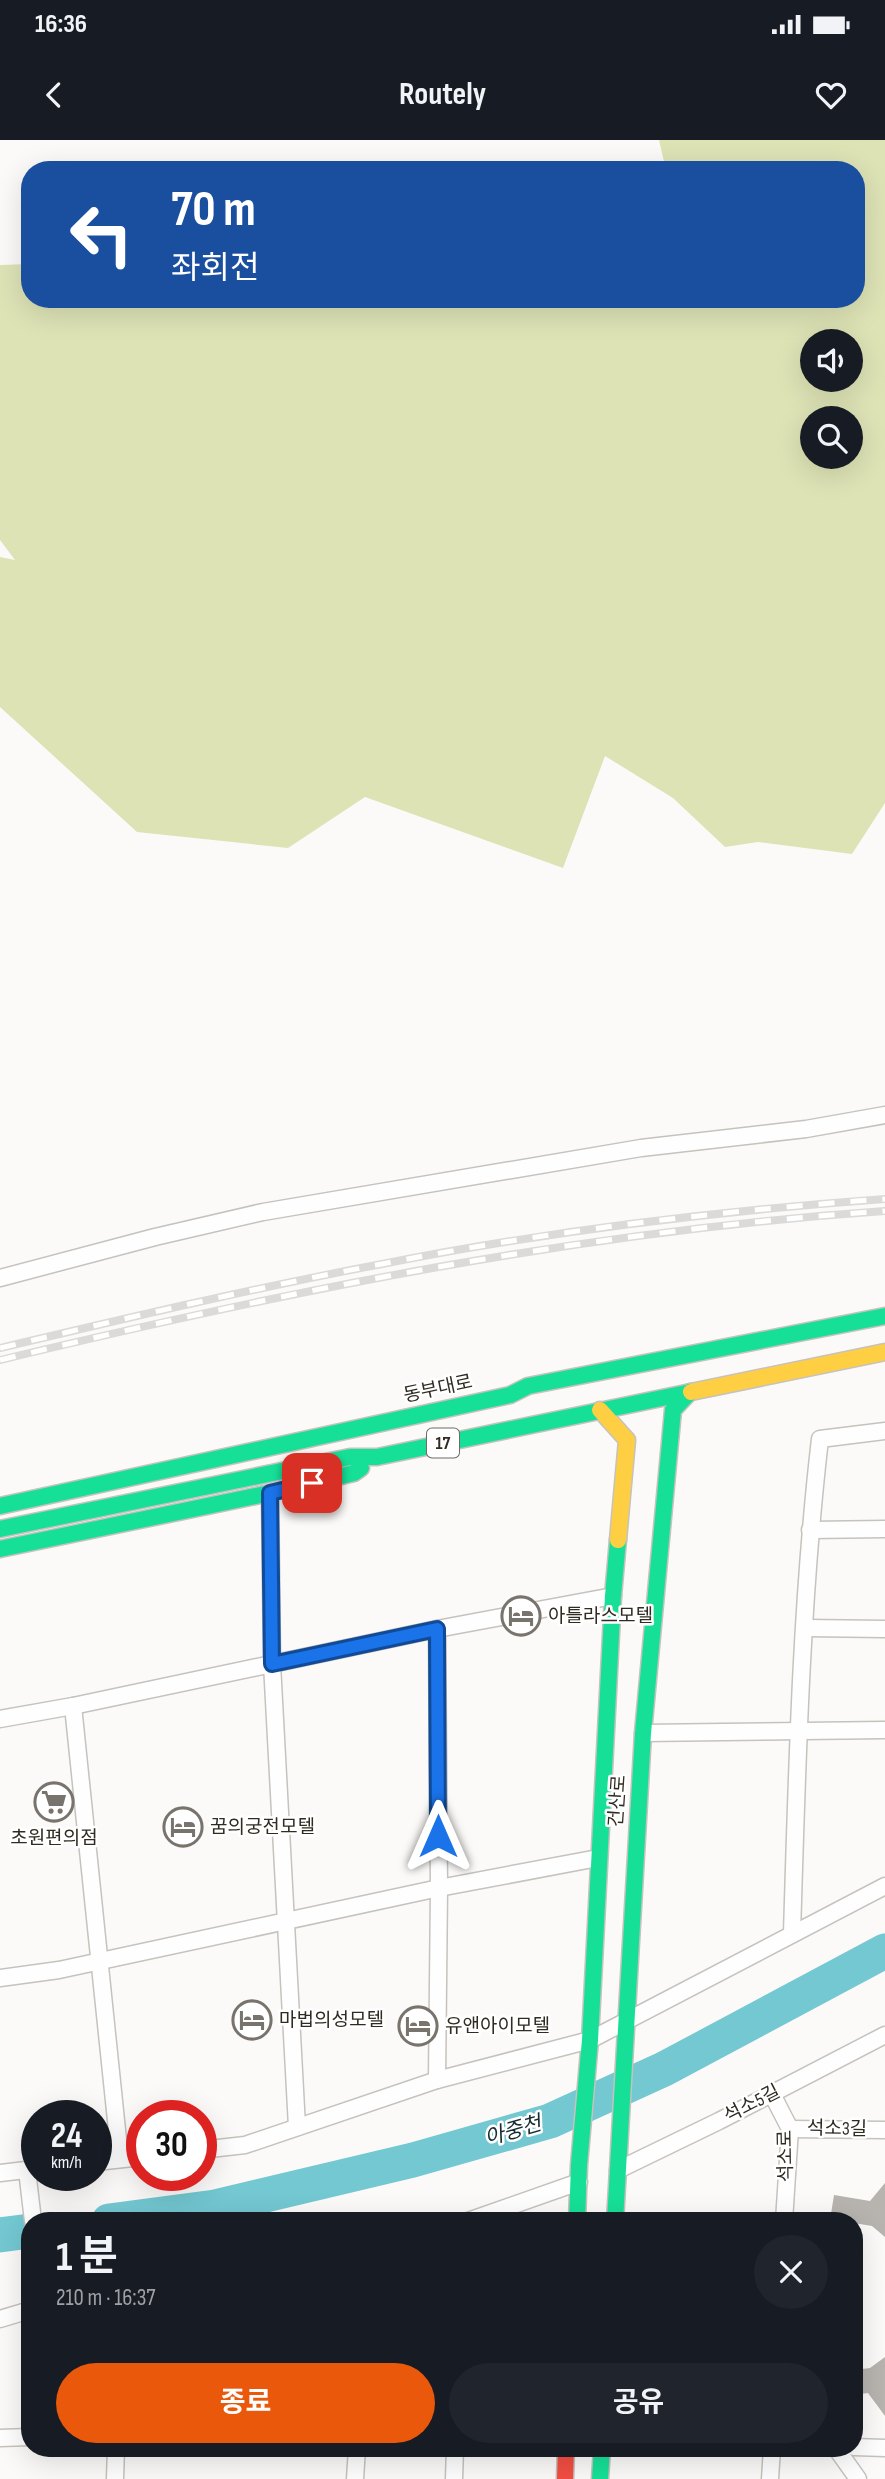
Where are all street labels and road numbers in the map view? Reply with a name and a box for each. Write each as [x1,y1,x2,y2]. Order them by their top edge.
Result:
street label: 동부대로 [401,1370,475,1408]
road number: 17 [427,1428,459,1458]
street label: 건산로 [605,1774,631,1828]
street label: 석소5길 [720,2080,784,2128]
street label: 석소3길 [807,2117,867,2141]
street label: 석소로 [774,2130,798,2182]

